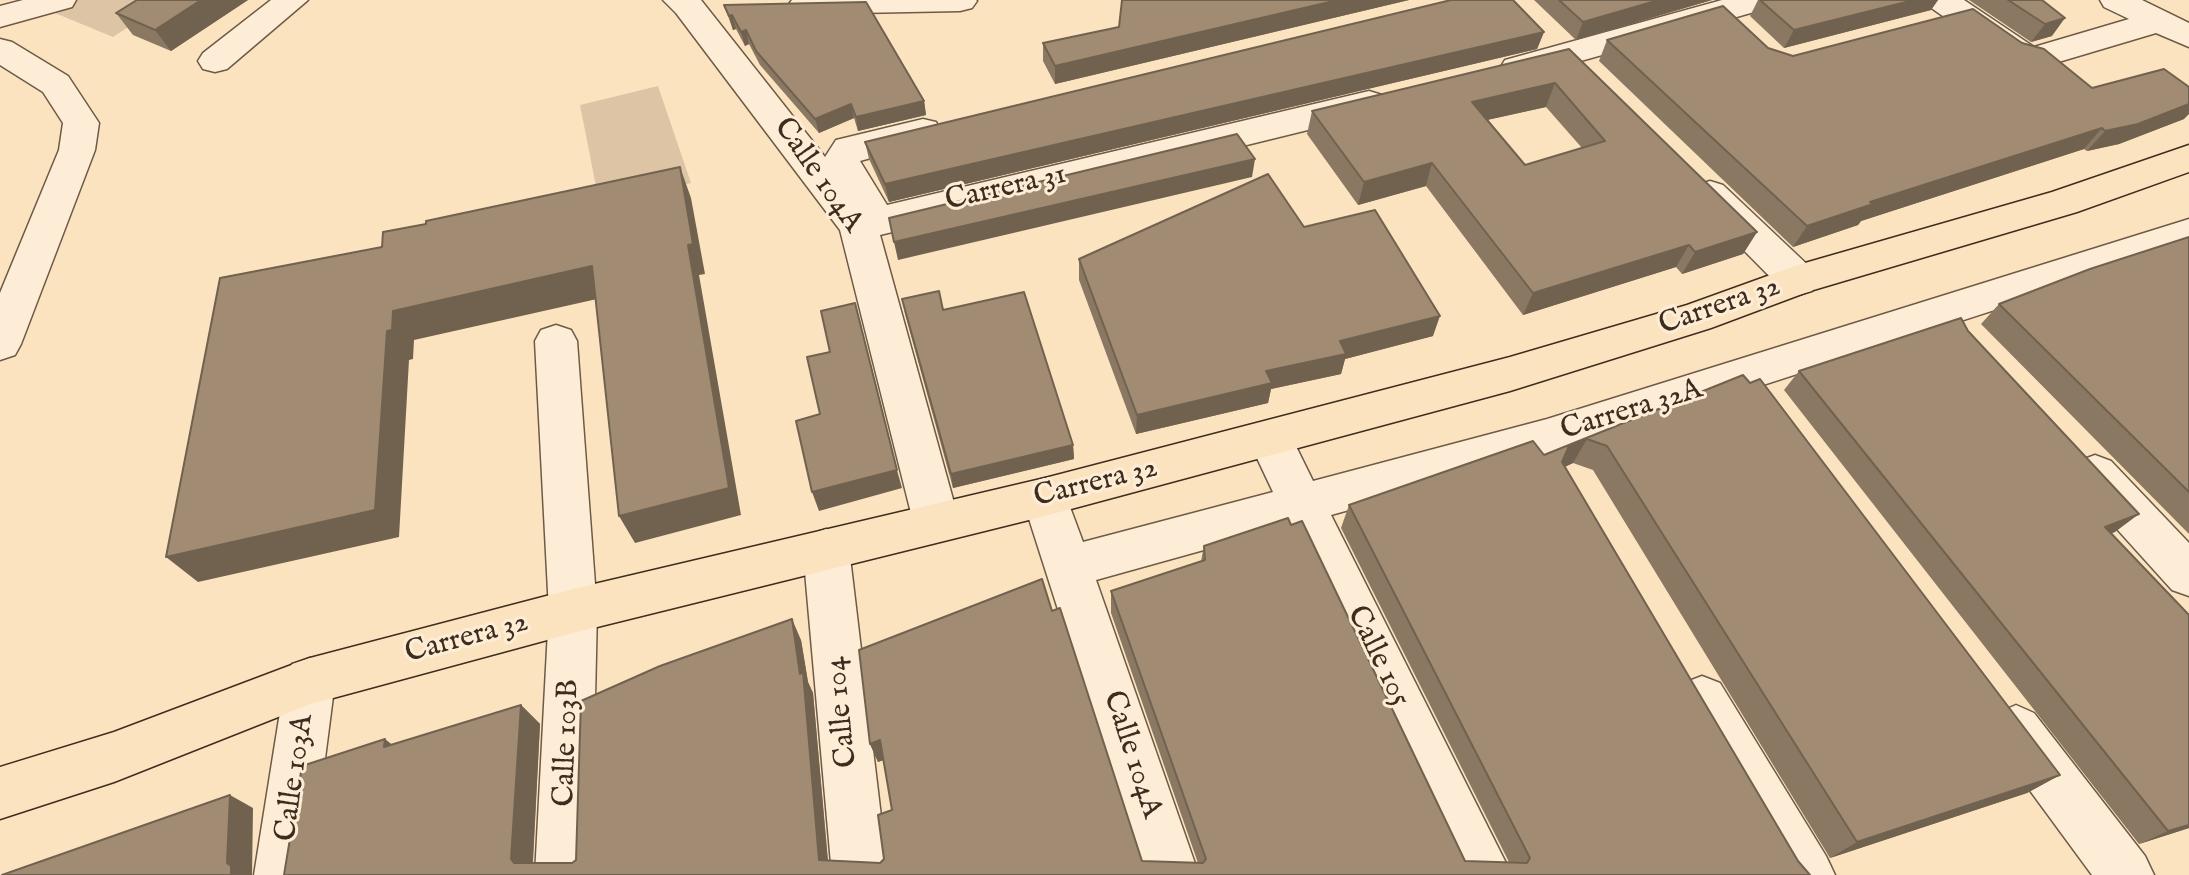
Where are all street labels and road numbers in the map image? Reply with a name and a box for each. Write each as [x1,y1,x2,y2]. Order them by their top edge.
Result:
street label: Calle 104A [764,112,870,240]
street label: Carrera 31 [942,158,1070,220]
street label: Carrera 32 [1655,269,1785,345]
street label: Carrera 32A [1557,372,1707,450]
street label: Carrera 32 [1031,451,1161,517]
street label: Calle 105 [1337,601,1417,713]
street label: Carrera 32 [401,605,533,673]
street label: Calle 104 [819,655,867,769]
street label: Calle 103B [548,678,588,808]
street label: Calle 104A [1094,687,1168,823]
street label: Calle 103A [269,712,323,844]

